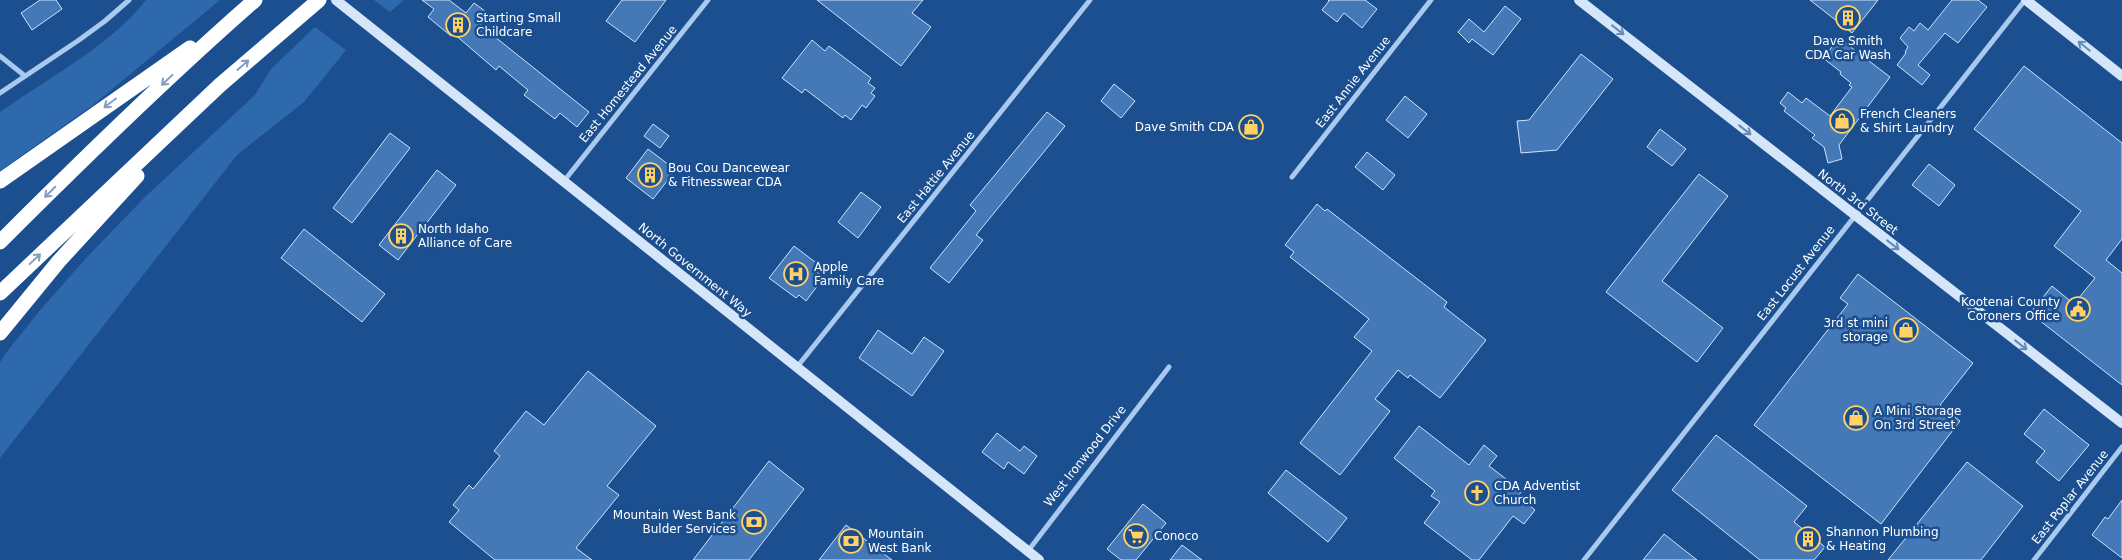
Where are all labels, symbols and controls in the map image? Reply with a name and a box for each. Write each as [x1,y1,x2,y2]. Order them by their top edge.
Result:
building icon: Dave Smith CDA Car Wash [1835,5,1861,31]
place label: Starting Small Childcare [476,11,561,39]
building icon: Starting Small Childcare [445,12,471,38]
street label: East Homestead Avenue [576,23,680,145]
one-way arrow [1611,25,1624,36]
street label: East Annie Avenue [1313,33,1393,131]
place label: Dave Smith CDA Car Wash [1805,34,1891,62]
one-way arrow [2078,40,2091,51]
one-way arrow [237,59,250,70]
one-way arrow [161,74,173,86]
one-way arrow [104,98,117,109]
place label: French Cleaners & Shirt Laundry [1860,107,1956,135]
shop icon: French Cleaners & Shirt Laundry [1829,108,1855,134]
shop icon: Dave Smith CDA [1238,114,1264,140]
place label: Dave Smith CDA [1135,120,1235,134]
one-way arrow [1739,125,1752,136]
street label: East Hattie Avenue [894,128,978,226]
place label: Bou Cou Dancewear & Fitnesswear CDA [668,161,790,189]
building icon: Bou Cou Dancewear & Fitnesswear CDA [637,162,663,188]
street label: North 3rd Street [1815,166,1901,238]
one-way arrow [44,186,56,198]
street label: North Government Way [636,220,754,320]
place label: North Idaho Alliance of Care [418,222,512,250]
building icon: North Idaho Alliance of Care [388,223,414,249]
street label: East Locust Avenue [1754,223,1838,323]
one-way arrow [1886,240,1899,251]
one-way arrow [29,253,42,265]
place label: Apple Family Care [814,260,884,288]
hospital icon: Apple Family Care [783,261,809,287]
place label: Kootenai County Coroners Office [1961,295,2060,323]
public building icon: Kootenai County Coroners Office [2065,296,2091,322]
place label: 3rd st mini storage [1823,316,1888,344]
shop icon: 3rd st mini storage [1893,317,1919,343]
one-way arrow [2014,340,2028,350]
street label: West Ironwood Drive [1041,403,1129,509]
place label: A Mini Storage On 3rd Street [1874,404,1961,432]
shop icon: A Mini Storage On 3rd Street [1843,405,1869,431]
street label: East Poplar Avenue [2029,447,2111,547]
place label: CDA Adventist Church [1494,479,1580,507]
church icon: CDA Adventist Church [1464,480,1490,506]
place label: Mountain West Bank Bulder Services [613,508,736,536]
bank icon: Mountain West Bank Bulder Services [741,509,767,535]
supermarket icon: Conoco [1123,523,1149,549]
place label: Shannon Plumbing & Heating [1826,525,1939,553]
building icon: Shannon Plumbing & Heating [1795,526,1821,552]
place label: Mountain West Bank [868,527,932,555]
bank icon: Mountain West Bank [838,528,864,554]
place label: Conoco [1154,529,1199,543]

